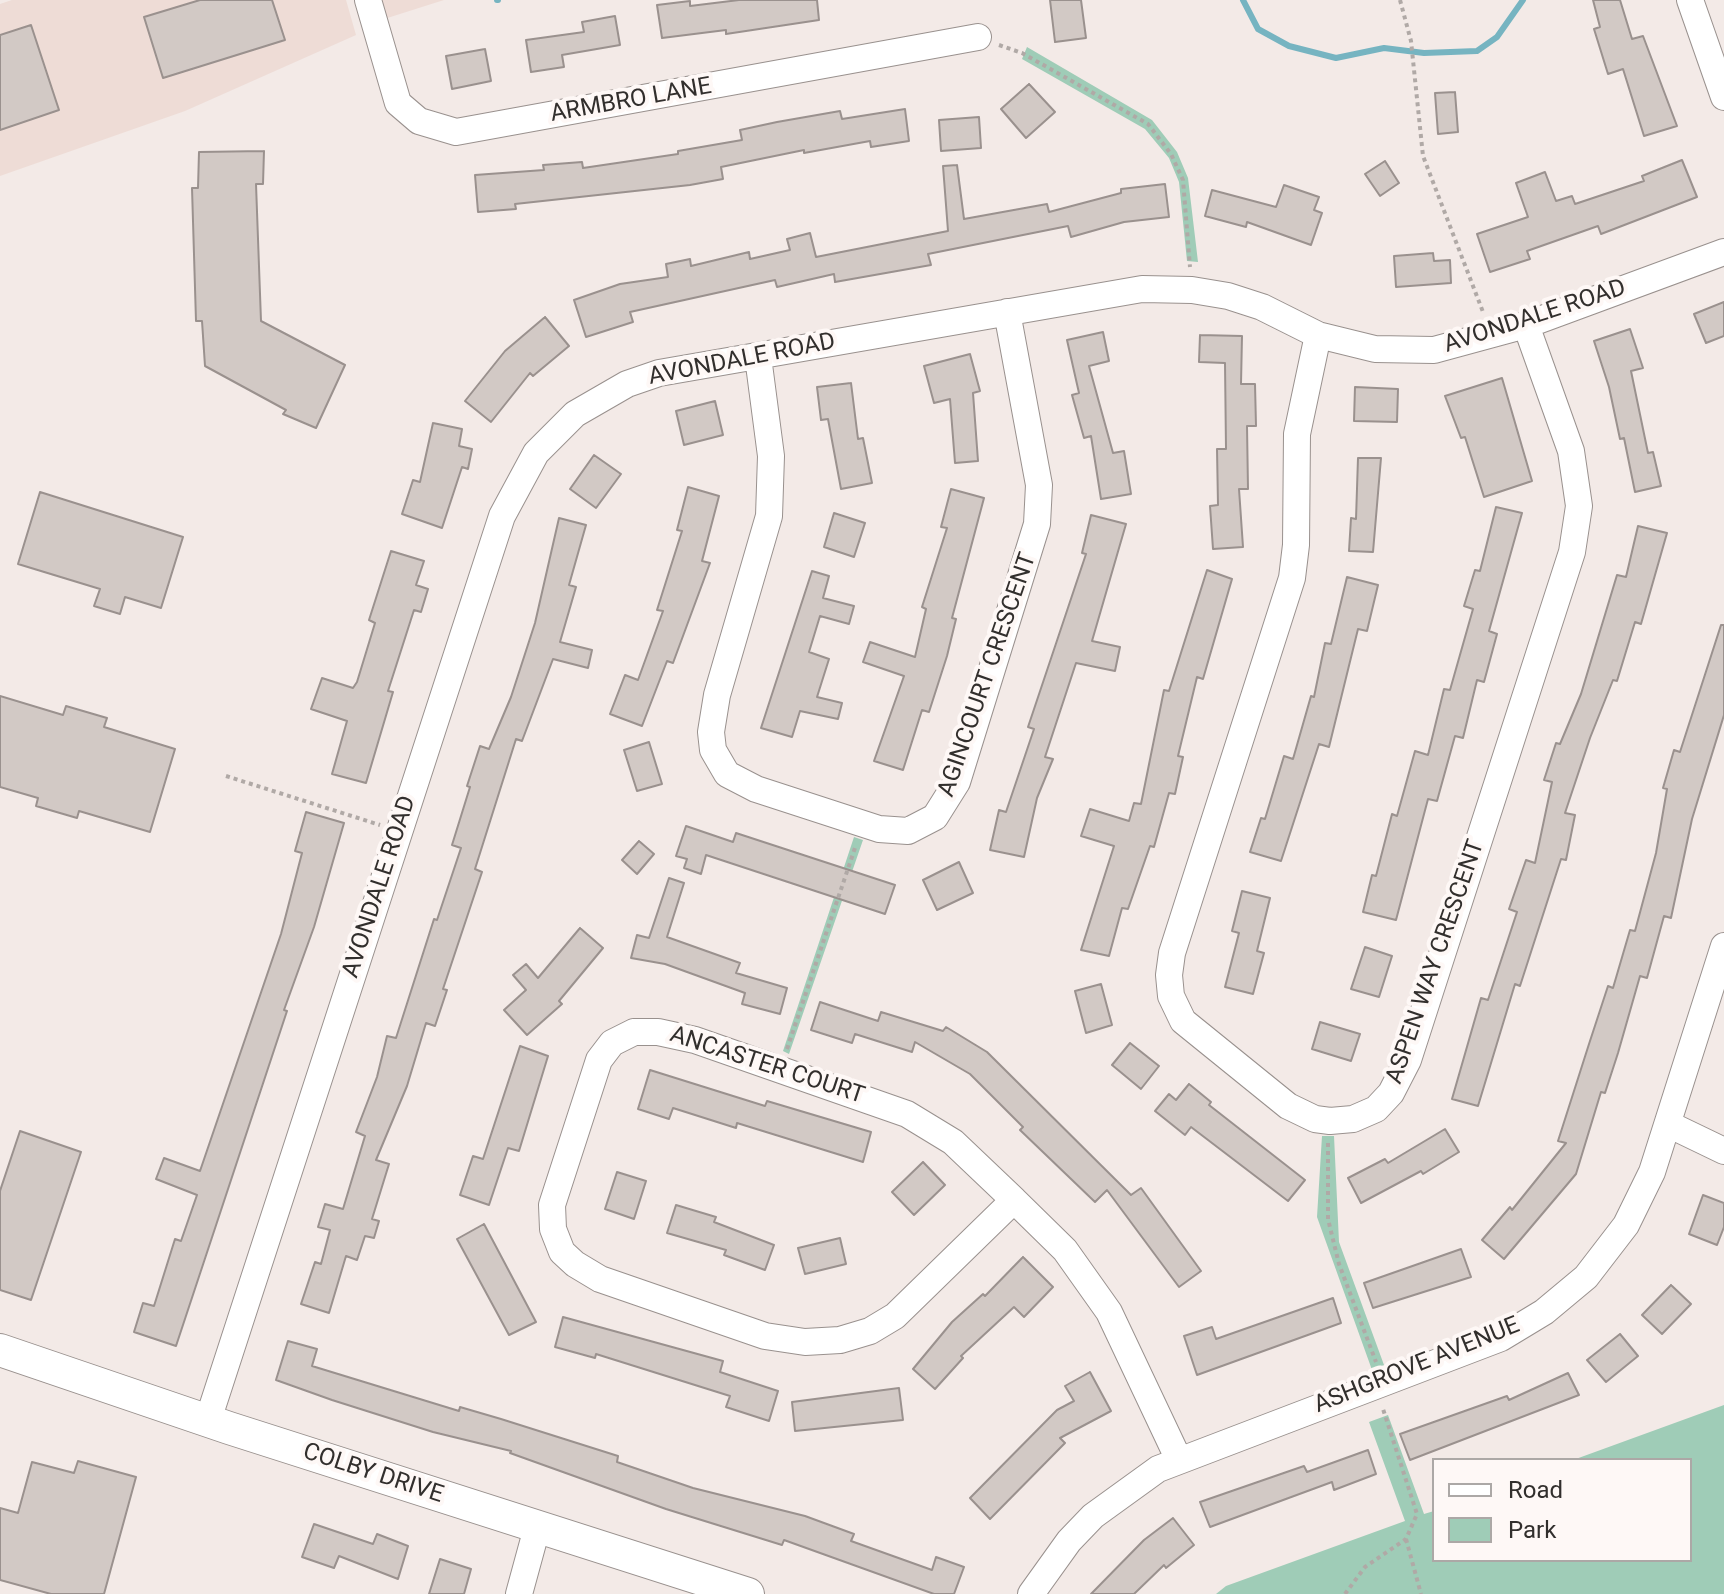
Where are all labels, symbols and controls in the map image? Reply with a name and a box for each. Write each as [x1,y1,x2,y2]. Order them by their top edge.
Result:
street label: ARMBRO LANE [548,73,714,129]
street label: AVONDALE ROAD [1440,274,1630,360]
street label: AVONDALE ROAD [646,328,838,392]
street label: AGINCOURT CRESCENT [933,549,1043,801]
street label: AVONDALE ROAD [337,792,423,982]
street label: ASPEN WAY CRESCENT [1381,836,1491,1088]
street label: ANCASTER COURT [666,1021,868,1111]
street label: ASHGROVE AVENUE [1310,1312,1524,1420]
street label: COLBY DRIVE [299,1438,447,1510]
legend [1432,1458,1692,1562]
text: Road [1508,1476,1563,1504]
text: Park [1508,1516,1556,1544]

